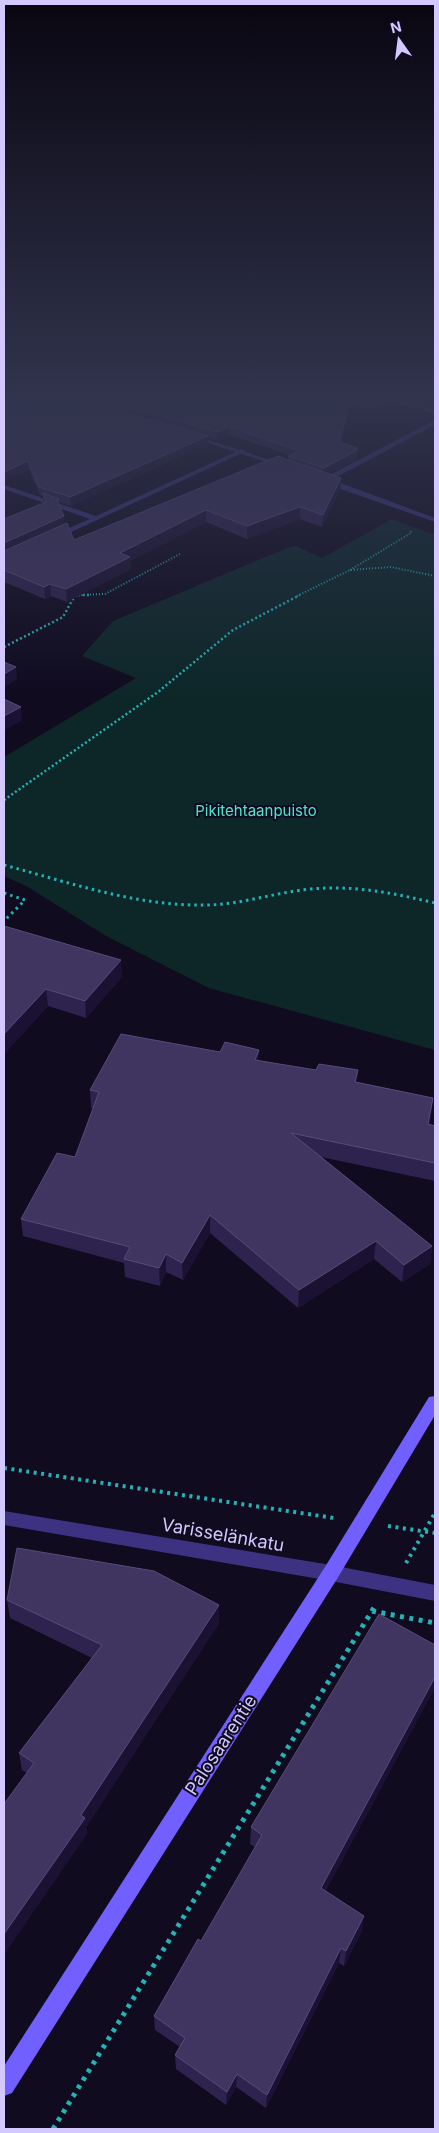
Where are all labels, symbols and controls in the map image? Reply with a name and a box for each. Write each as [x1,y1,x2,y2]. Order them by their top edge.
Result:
north arrow [374,15,424,65]
text: N [389,17,403,36]
park label: Pikitehtaanpuisto [195,801,317,820]
street label: Varisselänkatu [160,1513,286,1556]
street label: Palosaarentie [181,1691,261,1799]

